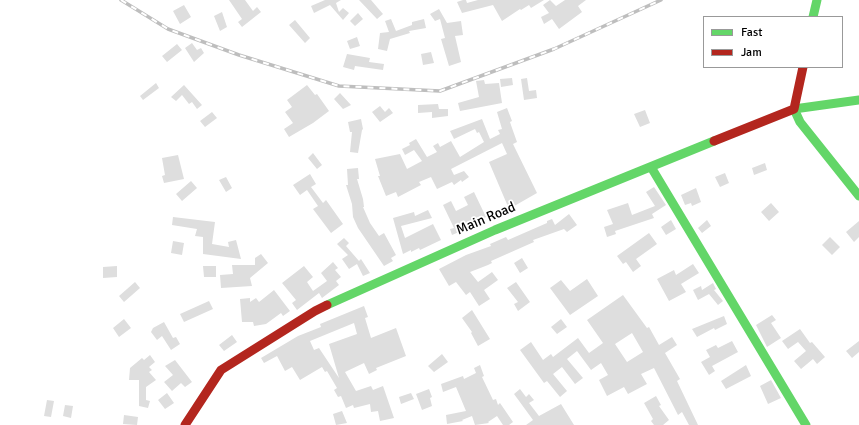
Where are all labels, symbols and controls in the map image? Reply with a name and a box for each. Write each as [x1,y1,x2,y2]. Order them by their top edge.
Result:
legend [703,16,843,68]
text: Fast [741,25,762,40]
text: Jam [741,45,762,60]
street label: Main Road [454,199,518,239]

